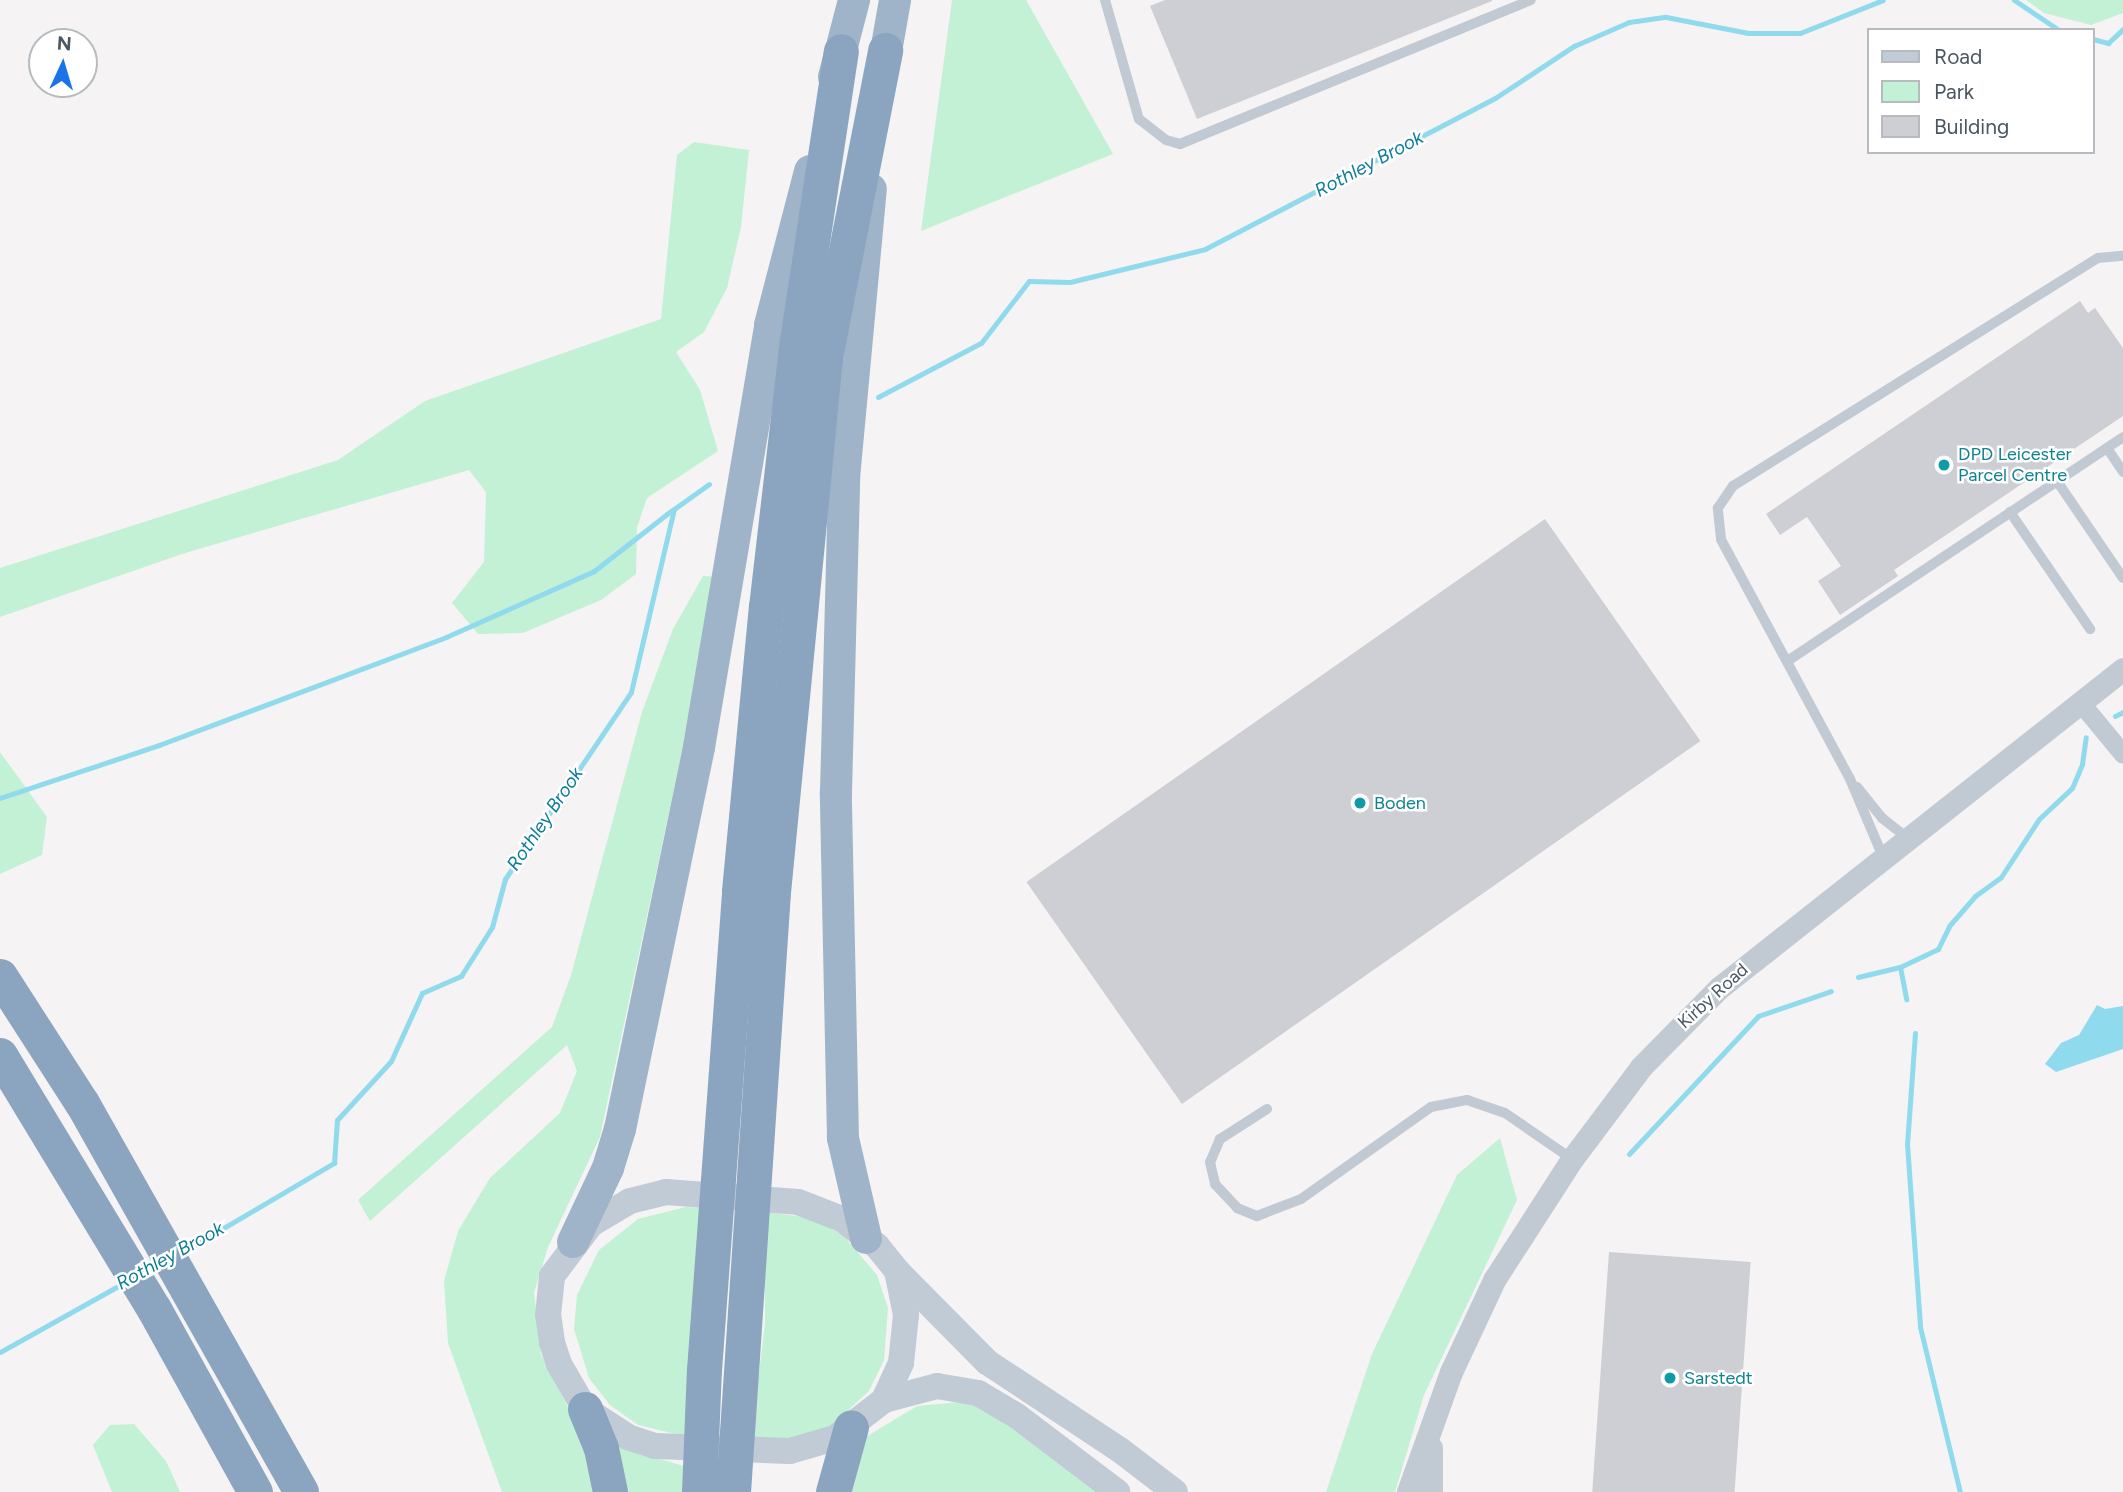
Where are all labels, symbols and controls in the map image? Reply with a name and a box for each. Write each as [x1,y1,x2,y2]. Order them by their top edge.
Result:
north arrow [28,28,98,98]
legend [1868,28,2095,154]
text: N [56,32,72,56]
text: Road [1934,44,1982,69]
text: Park [1934,79,1974,104]
text: Building [1934,114,2009,139]
water label: Rothley Brook [1311,126,1427,202]
place label: DPD Leicester Parcel Centre [1958,444,2072,486]
marker: DPD Leicester Parcel Centre [1936,457,1952,473]
water label: Rothley Brook [502,763,588,875]
place label: Boden [1374,792,1426,814]
marker: Boden [1352,795,1368,811]
street label: Kirby Road [1673,959,1753,1033]
water label: Rothley Brook [112,1217,228,1295]
place label: Sarstedt [1684,1367,1753,1389]
marker: Sarstedt [1662,1370,1678,1386]

